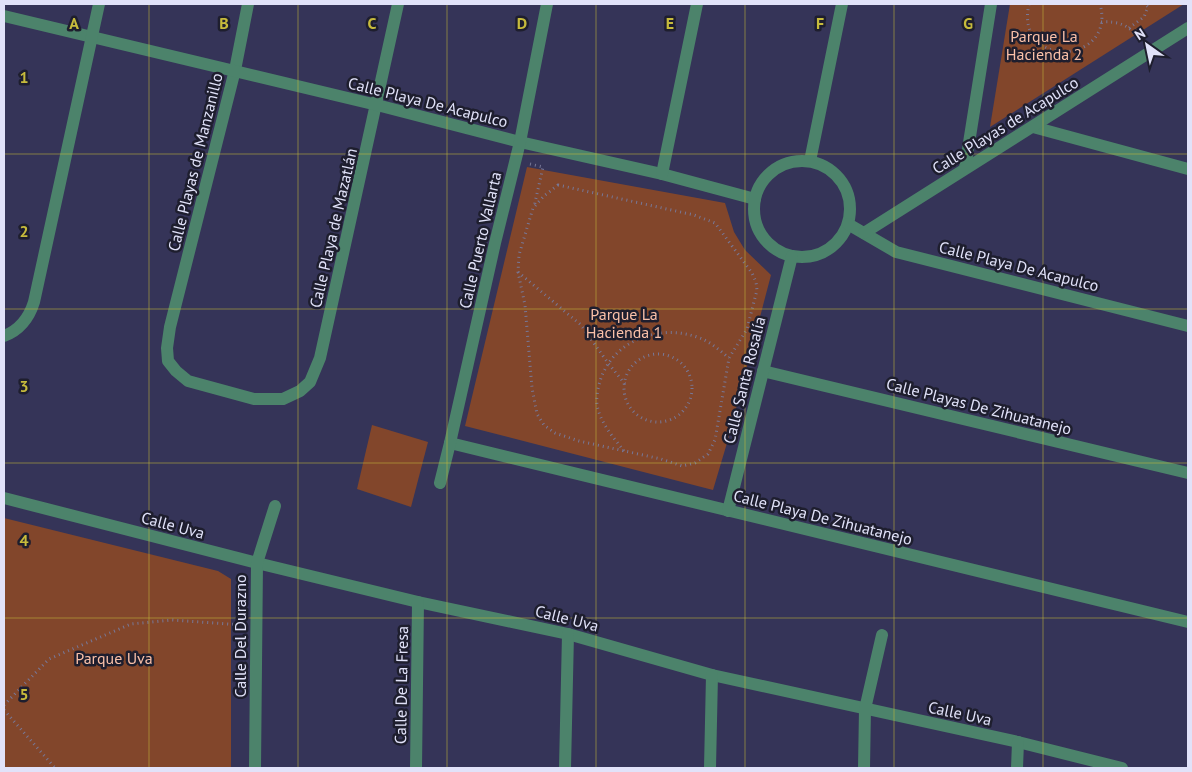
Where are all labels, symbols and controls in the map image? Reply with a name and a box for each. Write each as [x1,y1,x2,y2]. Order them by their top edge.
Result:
text: A [69,13,79,33]
text: B [219,13,229,33]
text: C [368,13,377,33]
text: D [517,13,527,33]
text: E [666,13,674,33]
text: F [816,13,824,33]
text: G [963,13,973,33]
north arrow [1122,20,1172,70]
text: N [1131,24,1149,44]
park label: Parque La Hacienda 2 [1006,26,1082,64]
text: 1 [19,67,29,87]
street label: Calle Playas de Manzanillo [163,71,227,253]
street label: Calle Playa De Acapulco [346,72,510,132]
street label: Calle Playas de Acapulco [928,72,1082,178]
street label: Calle Playa de Mazatlán [305,146,361,310]
street label: Calle Puerto Vallarta [455,170,505,310]
text: 2 [19,221,29,241]
street label: Calle Playa De Acapulco [937,236,1101,296]
park label: Parque La Hacienda 1 [586,304,662,342]
street label: Calle Santa Rosalía [719,314,769,446]
street label: Calle Playas De Zihuatanejo [884,373,1074,439]
text: 3 [19,376,29,396]
street label: Calle Playa De Zihuatanejo [731,485,915,549]
street label: Calle Uva [139,507,207,543]
text: 4 [19,530,29,550]
street label: Calle Del Durazno [230,574,250,698]
street label: Calle Uva [533,600,601,636]
street label: Calle De La Fresa [390,626,412,744]
park label: Parque Uva [75,648,153,668]
text: 5 [19,684,29,704]
street label: Calle Uva [926,697,994,729]

